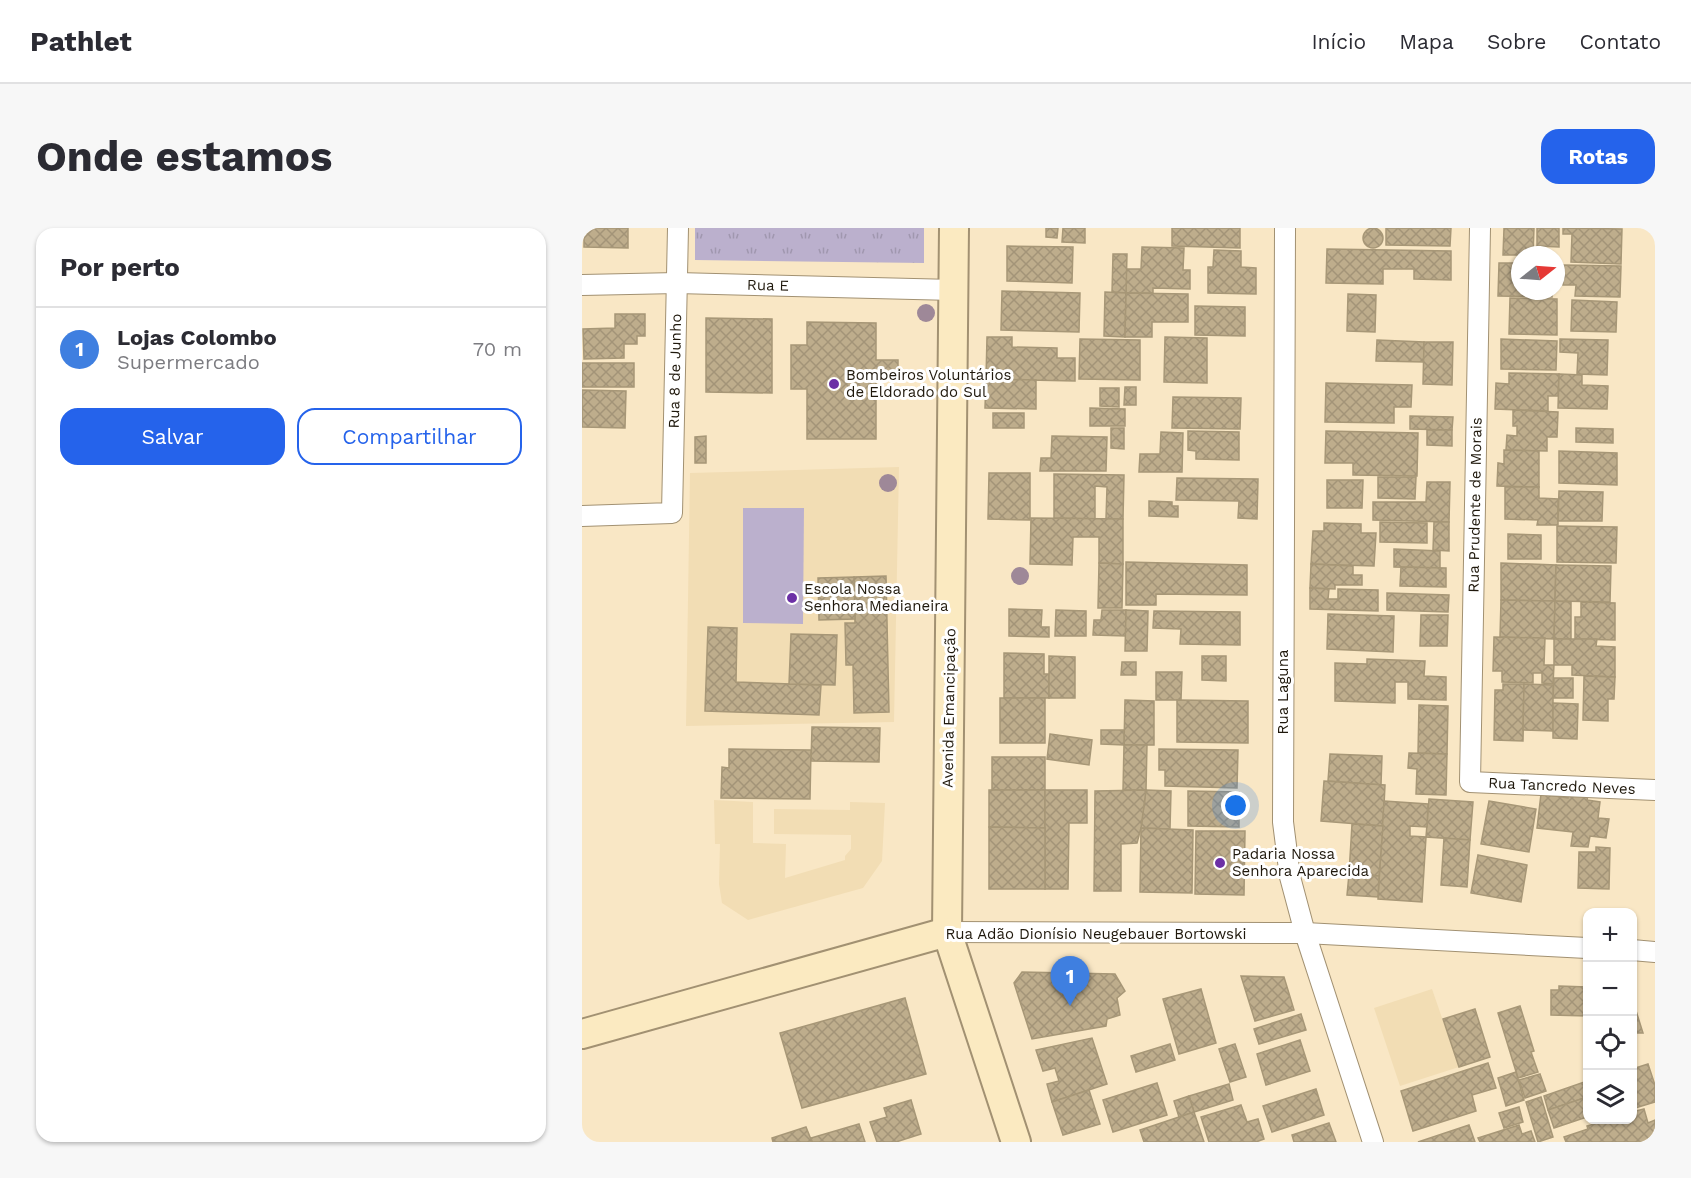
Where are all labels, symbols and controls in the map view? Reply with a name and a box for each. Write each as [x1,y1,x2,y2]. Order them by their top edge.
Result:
text: Pathlet [30,25,132,58]
text: Início [1311,29,1366,54]
text: Mapa [1399,29,1454,54]
text: Sobre [1487,29,1546,54]
text: Contato [1579,29,1661,54]
button: Rotas [1541,129,1655,184]
text: Onde estamos [36,132,332,181]
north arrow [1511,246,1565,300]
text: Por perto [60,252,180,282]
street label: Rua E [747,276,789,295]
street label: Rua 8 de Junho [665,314,685,429]
text: Lojas Colombo [117,325,277,350]
text: 1 [75,337,84,361]
text: 70 m [473,337,522,361]
text: Supermercado [117,350,260,374]
place label: Bombeiros Voluntários de Eldorado do Sul [846,366,1011,401]
marker: Bombeiros Voluntários de Eldorado do Sul [827,377,841,391]
button: Salvar [60,408,285,465]
button: Compartilhar [297,408,522,465]
street label: Rua Prudente de Morais [1464,417,1486,593]
place label: Escola Nossa Senhora Medianeira [804,580,949,615]
marker: Escola Nossa Senhora Medianeira [785,591,799,605]
street label: Avenida Emancipação [939,628,959,788]
street label: Rua Laguna [1274,649,1292,734]
street label: Rua Tancredo Neves [1488,774,1636,798]
your location [1221,791,1250,820]
place label: Padaria Nossa Senhora Aparecida [1232,845,1370,880]
marker: Padaria Nossa Senhora Aparecida [1213,856,1227,870]
map controls [1583,908,1637,1124]
button: + [1583,908,1637,962]
street label: Rua Adão Dionísio Neugebauer Bortowski [946,925,1246,943]
pin: 1 [1050,956,1090,1006]
button: − [1583,962,1637,1016]
button: locate [1583,1016,1637,1070]
button: layers [1583,1070,1637,1124]

